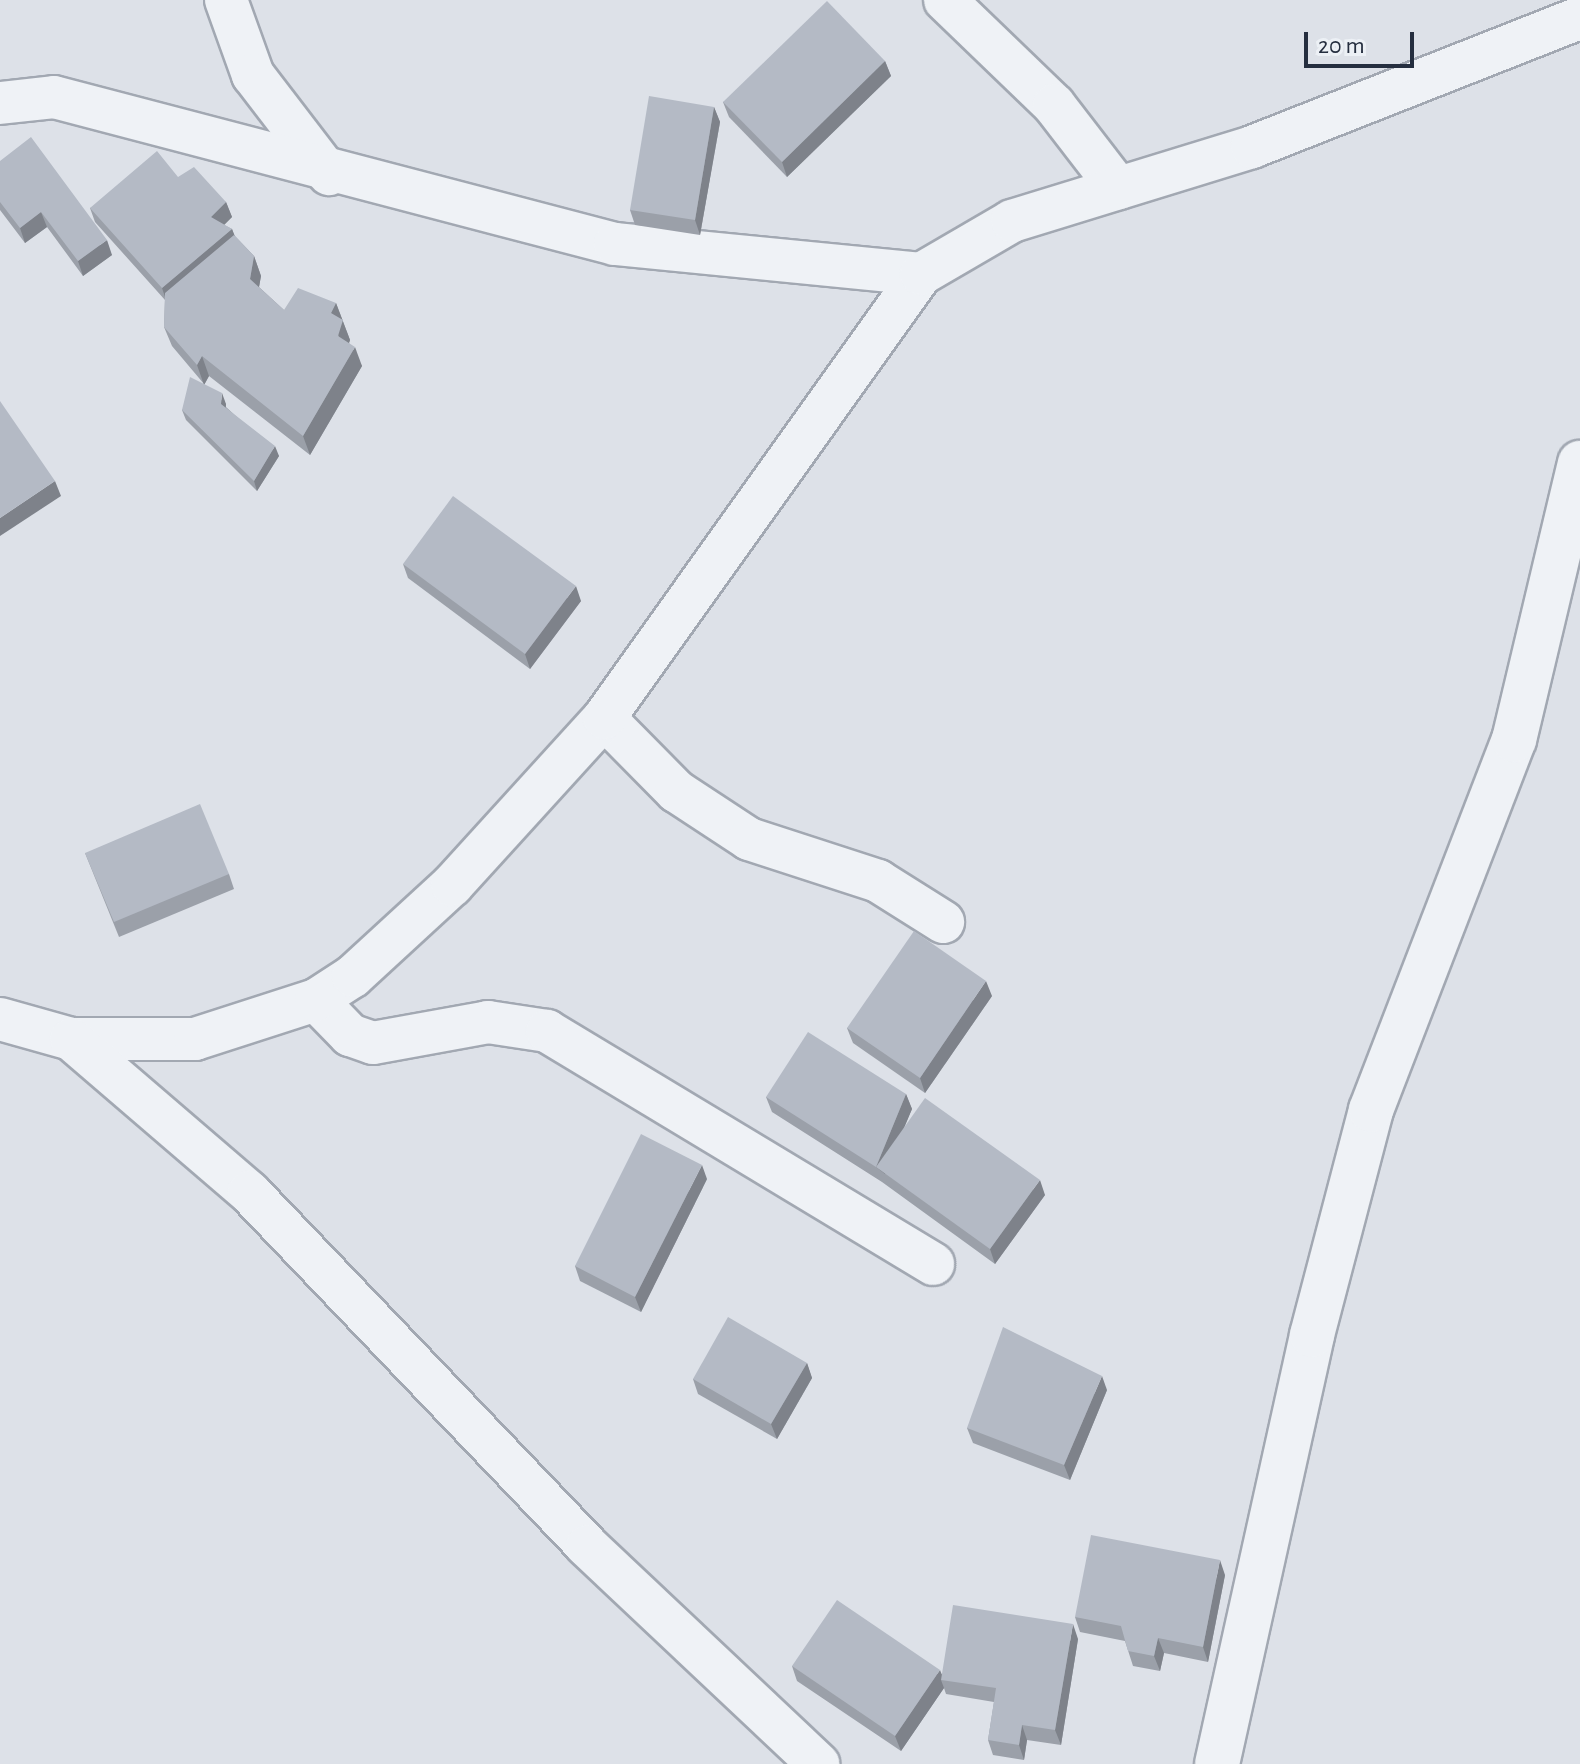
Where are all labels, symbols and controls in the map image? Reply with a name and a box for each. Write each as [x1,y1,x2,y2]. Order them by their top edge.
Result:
scale bar [1308,16,1418,66]
text: 20 m [1318,34,1365,58]

